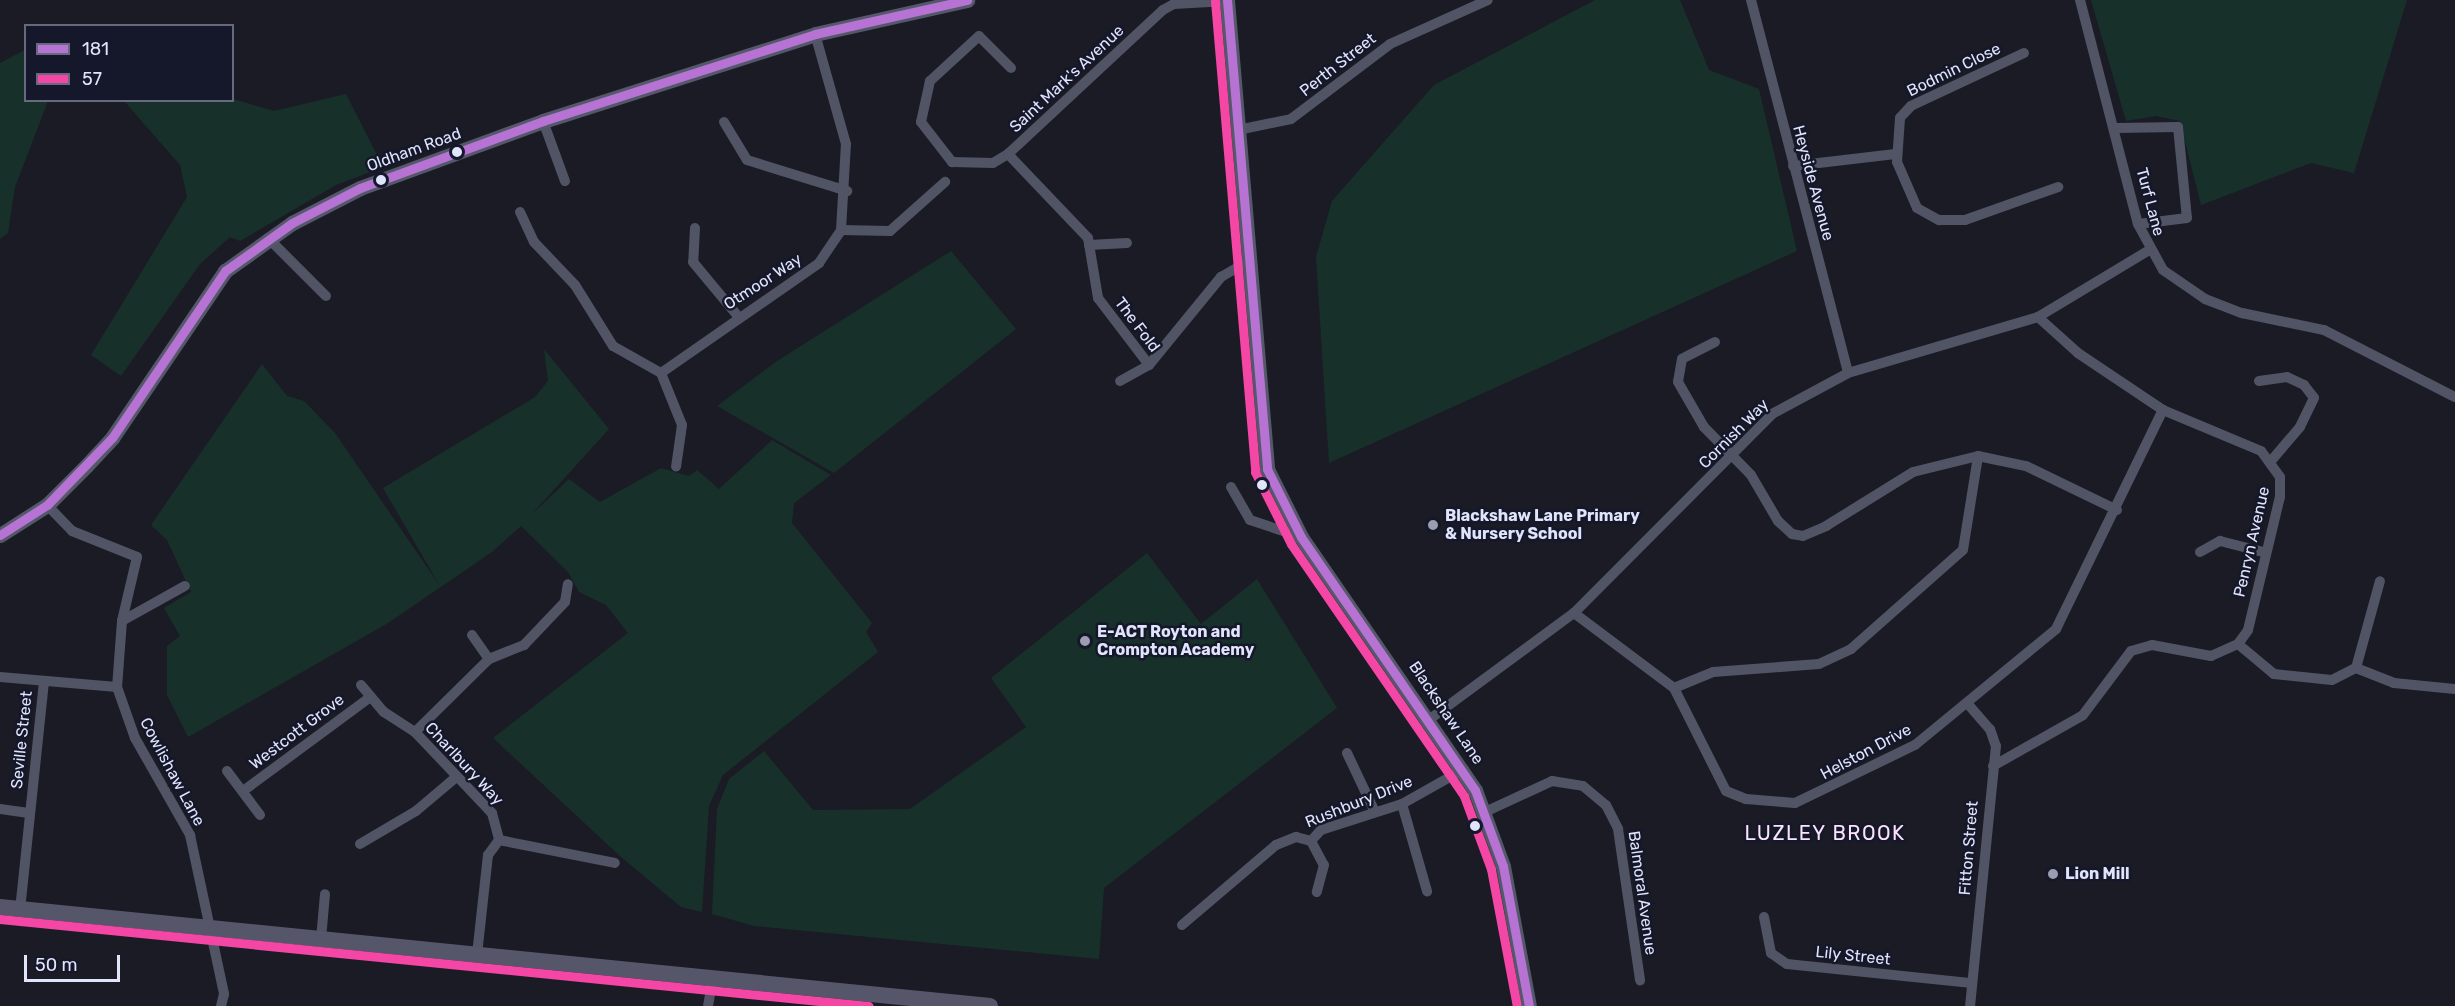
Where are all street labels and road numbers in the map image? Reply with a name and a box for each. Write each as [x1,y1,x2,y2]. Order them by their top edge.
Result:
street label: Saint Mark's Avenue [1006,21,1128,137]
street label: Perth Street [1296,29,1380,101]
street label: Bodmin Close [1904,39,2004,101]
street label: Heyside Avenue [1788,123,1838,243]
street label: Oldham Road [364,124,464,176]
street label: Turf Lane [2132,166,2168,238]
street label: Otmoor Way [720,250,806,314]
street label: The Fold [1110,294,1164,356]
street label: Cornish Way [1695,395,1773,473]
street label: Penryn Avenue [2230,485,2274,599]
street label: Blackshaw Lane [1404,658,1488,768]
street label: Seville Street [7,690,37,790]
street label: Westcott Grove [246,690,348,774]
street label: Cowlishaw Lane [135,714,209,830]
street label: Charlbury Way [420,718,508,810]
street label: Helston Drive [1817,720,1915,784]
street label: Rushbury Drive [1302,772,1416,832]
street label: Fitton Street [1955,800,1983,896]
street label: Balmoral Avenue [1624,830,1660,956]
street label: Lily Street [1814,942,1892,970]

